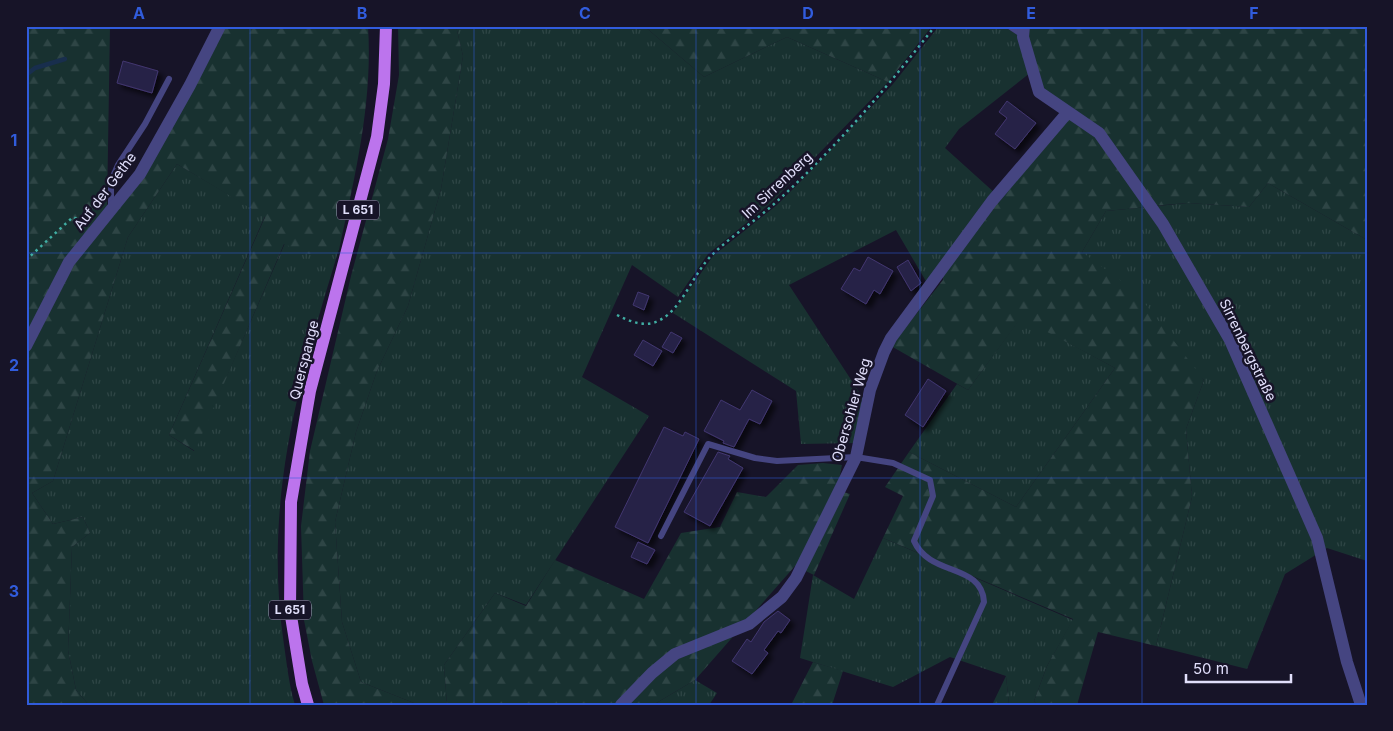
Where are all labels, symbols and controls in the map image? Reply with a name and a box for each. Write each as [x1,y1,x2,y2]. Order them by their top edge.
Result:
text: A [133,3,145,23]
text: B [357,3,367,23]
text: C [579,3,591,23]
text: D [802,3,814,23]
text: E [1026,3,1036,23]
text: F [1249,3,1259,23]
text: 1 [11,130,17,150]
street label: Im Sirrenberg [738,148,815,221]
street label: Auf der Gethe [70,149,139,233]
road number: L 651 [337,200,379,220]
street label: Sirrenbergstraße [1216,296,1281,404]
street label: Querspange [285,318,322,401]
text: 2 [9,355,19,375]
street label: Obersohler Weg [828,356,873,464]
text: 3 [9,581,19,601]
road number: L 651 [269,600,311,620]
scale bar [1186,651,1290,683]
text: 50 m [1193,659,1229,678]

